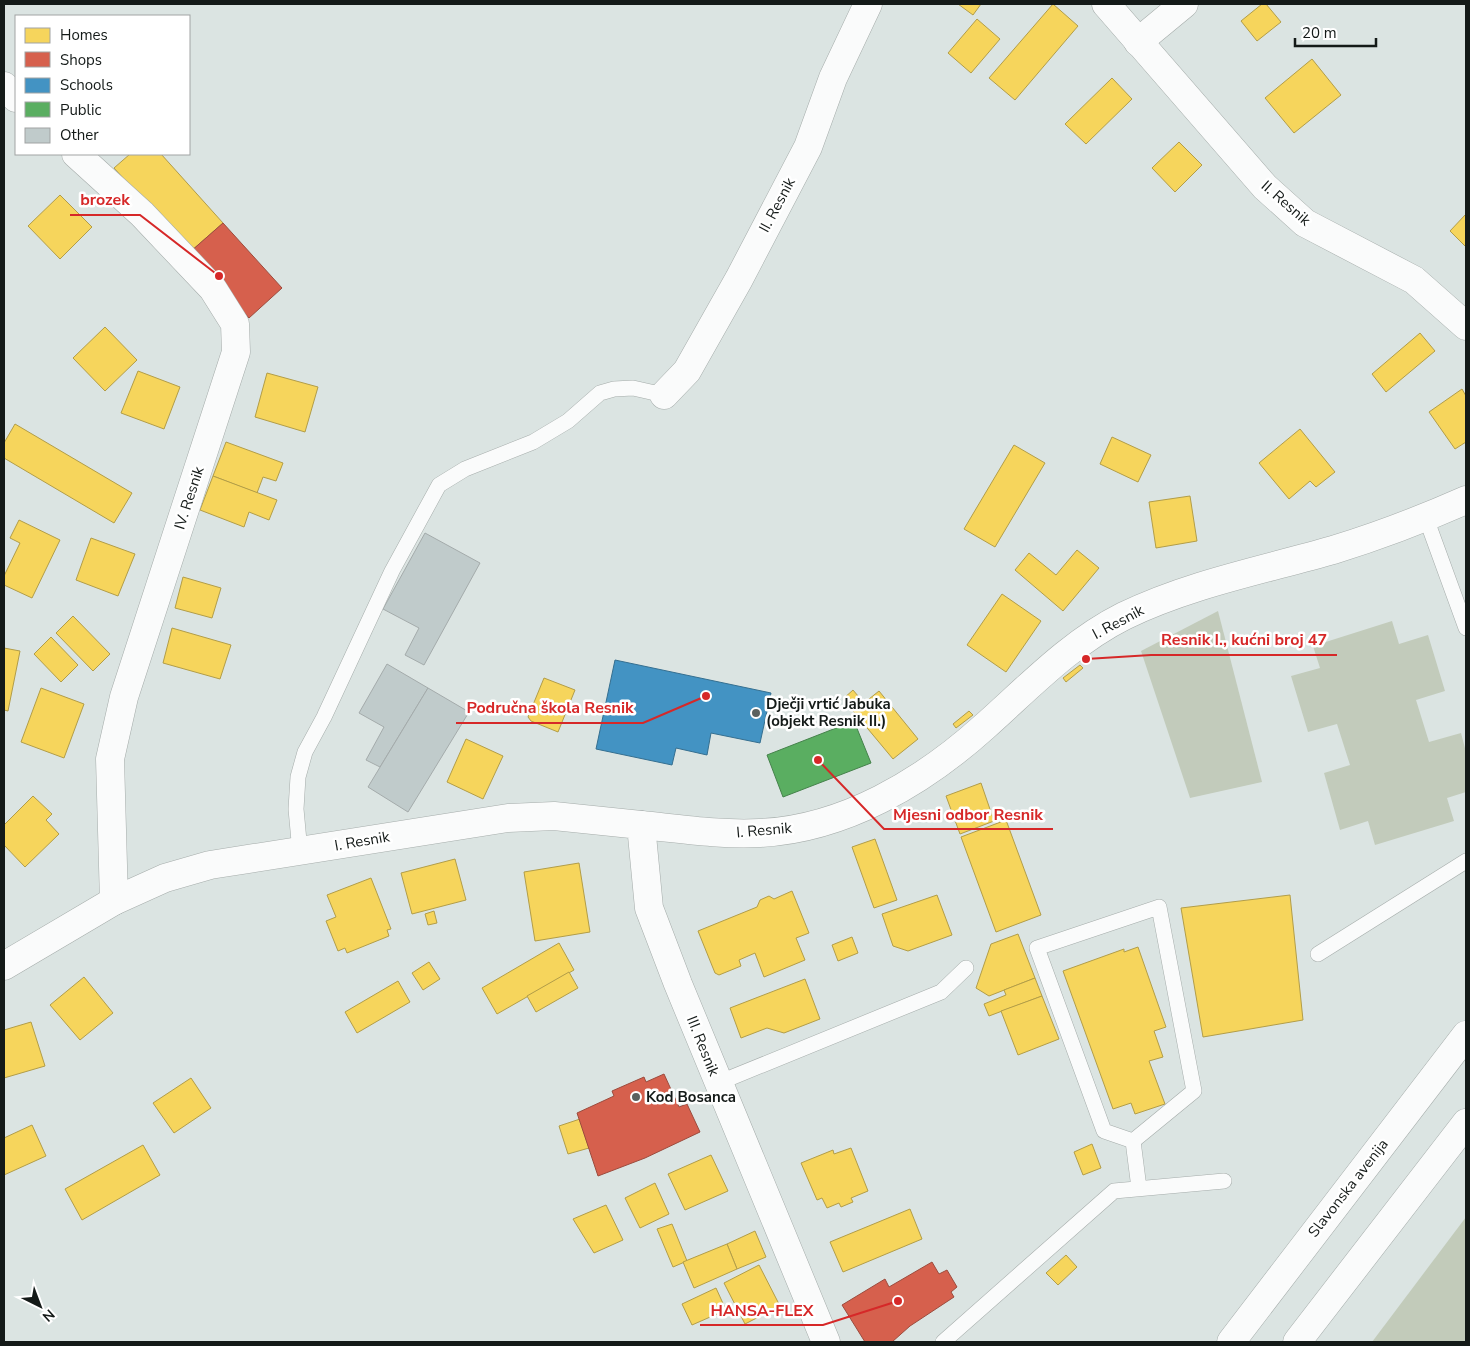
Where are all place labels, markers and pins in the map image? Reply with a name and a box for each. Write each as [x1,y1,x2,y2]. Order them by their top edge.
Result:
callout: brozek [70,184,140,215]
callout: Resnik I., kućni broj 47 [1151,624,1337,655]
callout: Područna škola Resnik [456,692,643,723]
place label: Dječji vrtić Jabuka (objekt Resnik II.) [766,694,891,731]
marker: Dječji vrtić Jabuka (objekt Resnik II.) [750,707,762,719]
callout: Mjesni odbor Resnik [884,798,1053,829]
place label: Kod Bosanca [646,1087,736,1107]
marker: Kod Bosanca [630,1091,642,1103]
callout: HANSA-FLEX [700,1294,823,1325]

